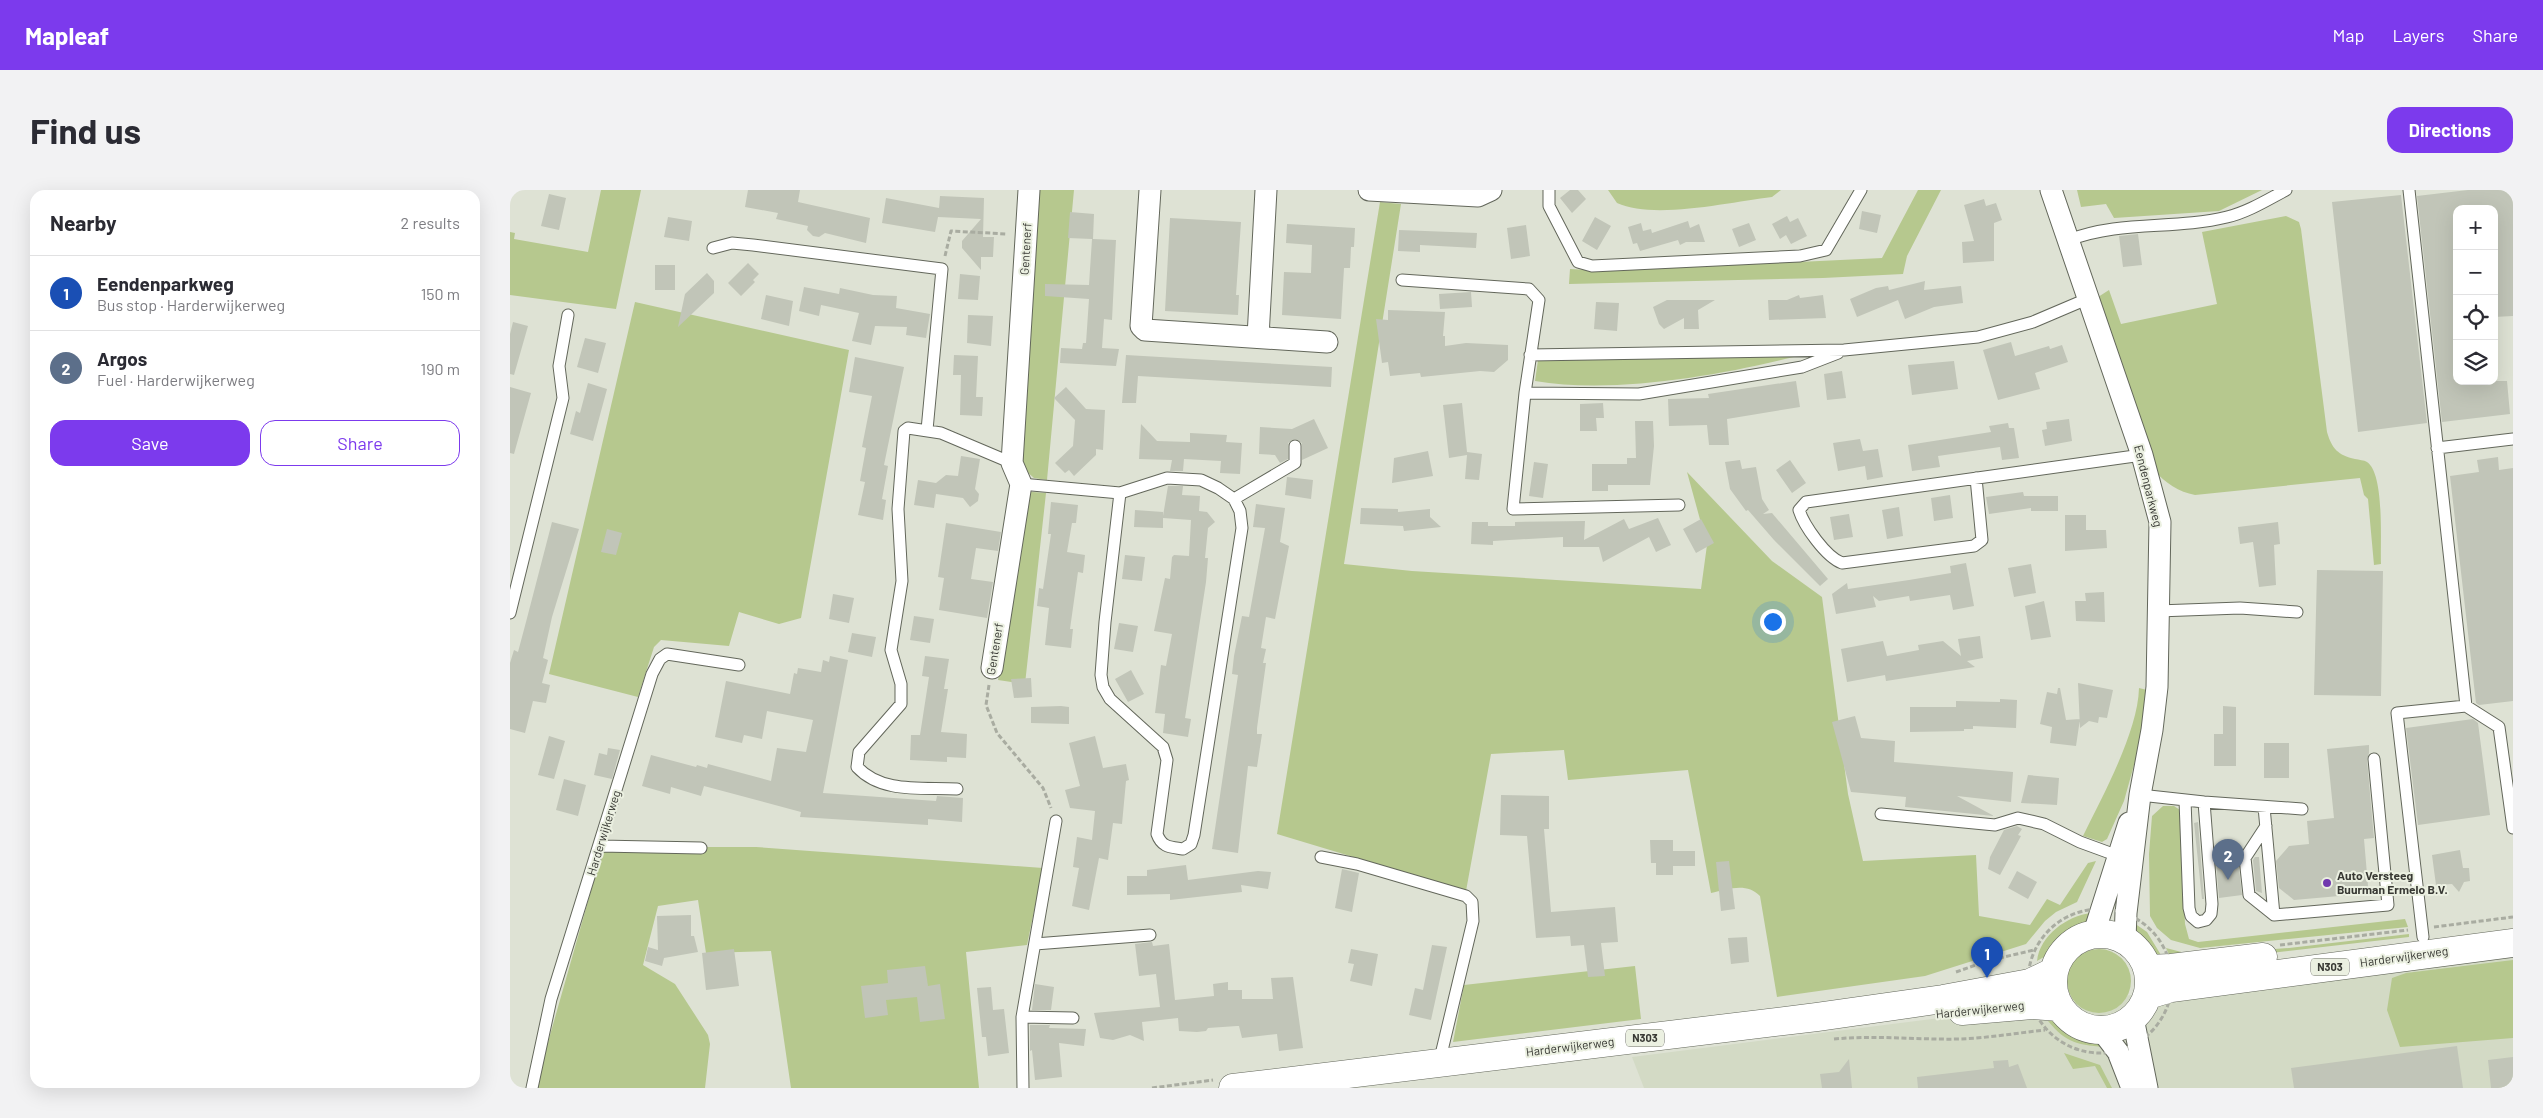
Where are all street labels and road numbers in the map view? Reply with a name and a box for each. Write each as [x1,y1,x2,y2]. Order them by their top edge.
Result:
street label: Gentenerf [1017,222,1033,275]
street label: Eendenparkweg [2132,443,2166,528]
street label: Gentenerf [983,622,1005,676]
street label: Harderwijkerweg [583,788,623,877]
street label: Harderwijkerweg [2359,943,2449,969]
road number: N303 [2311,959,2349,976]
street label: Harderwijkerweg [1935,997,2025,1021]
road number: N303 [1626,1030,1664,1046]
street label: Harderwijkerweg [1525,1034,1615,1058]

